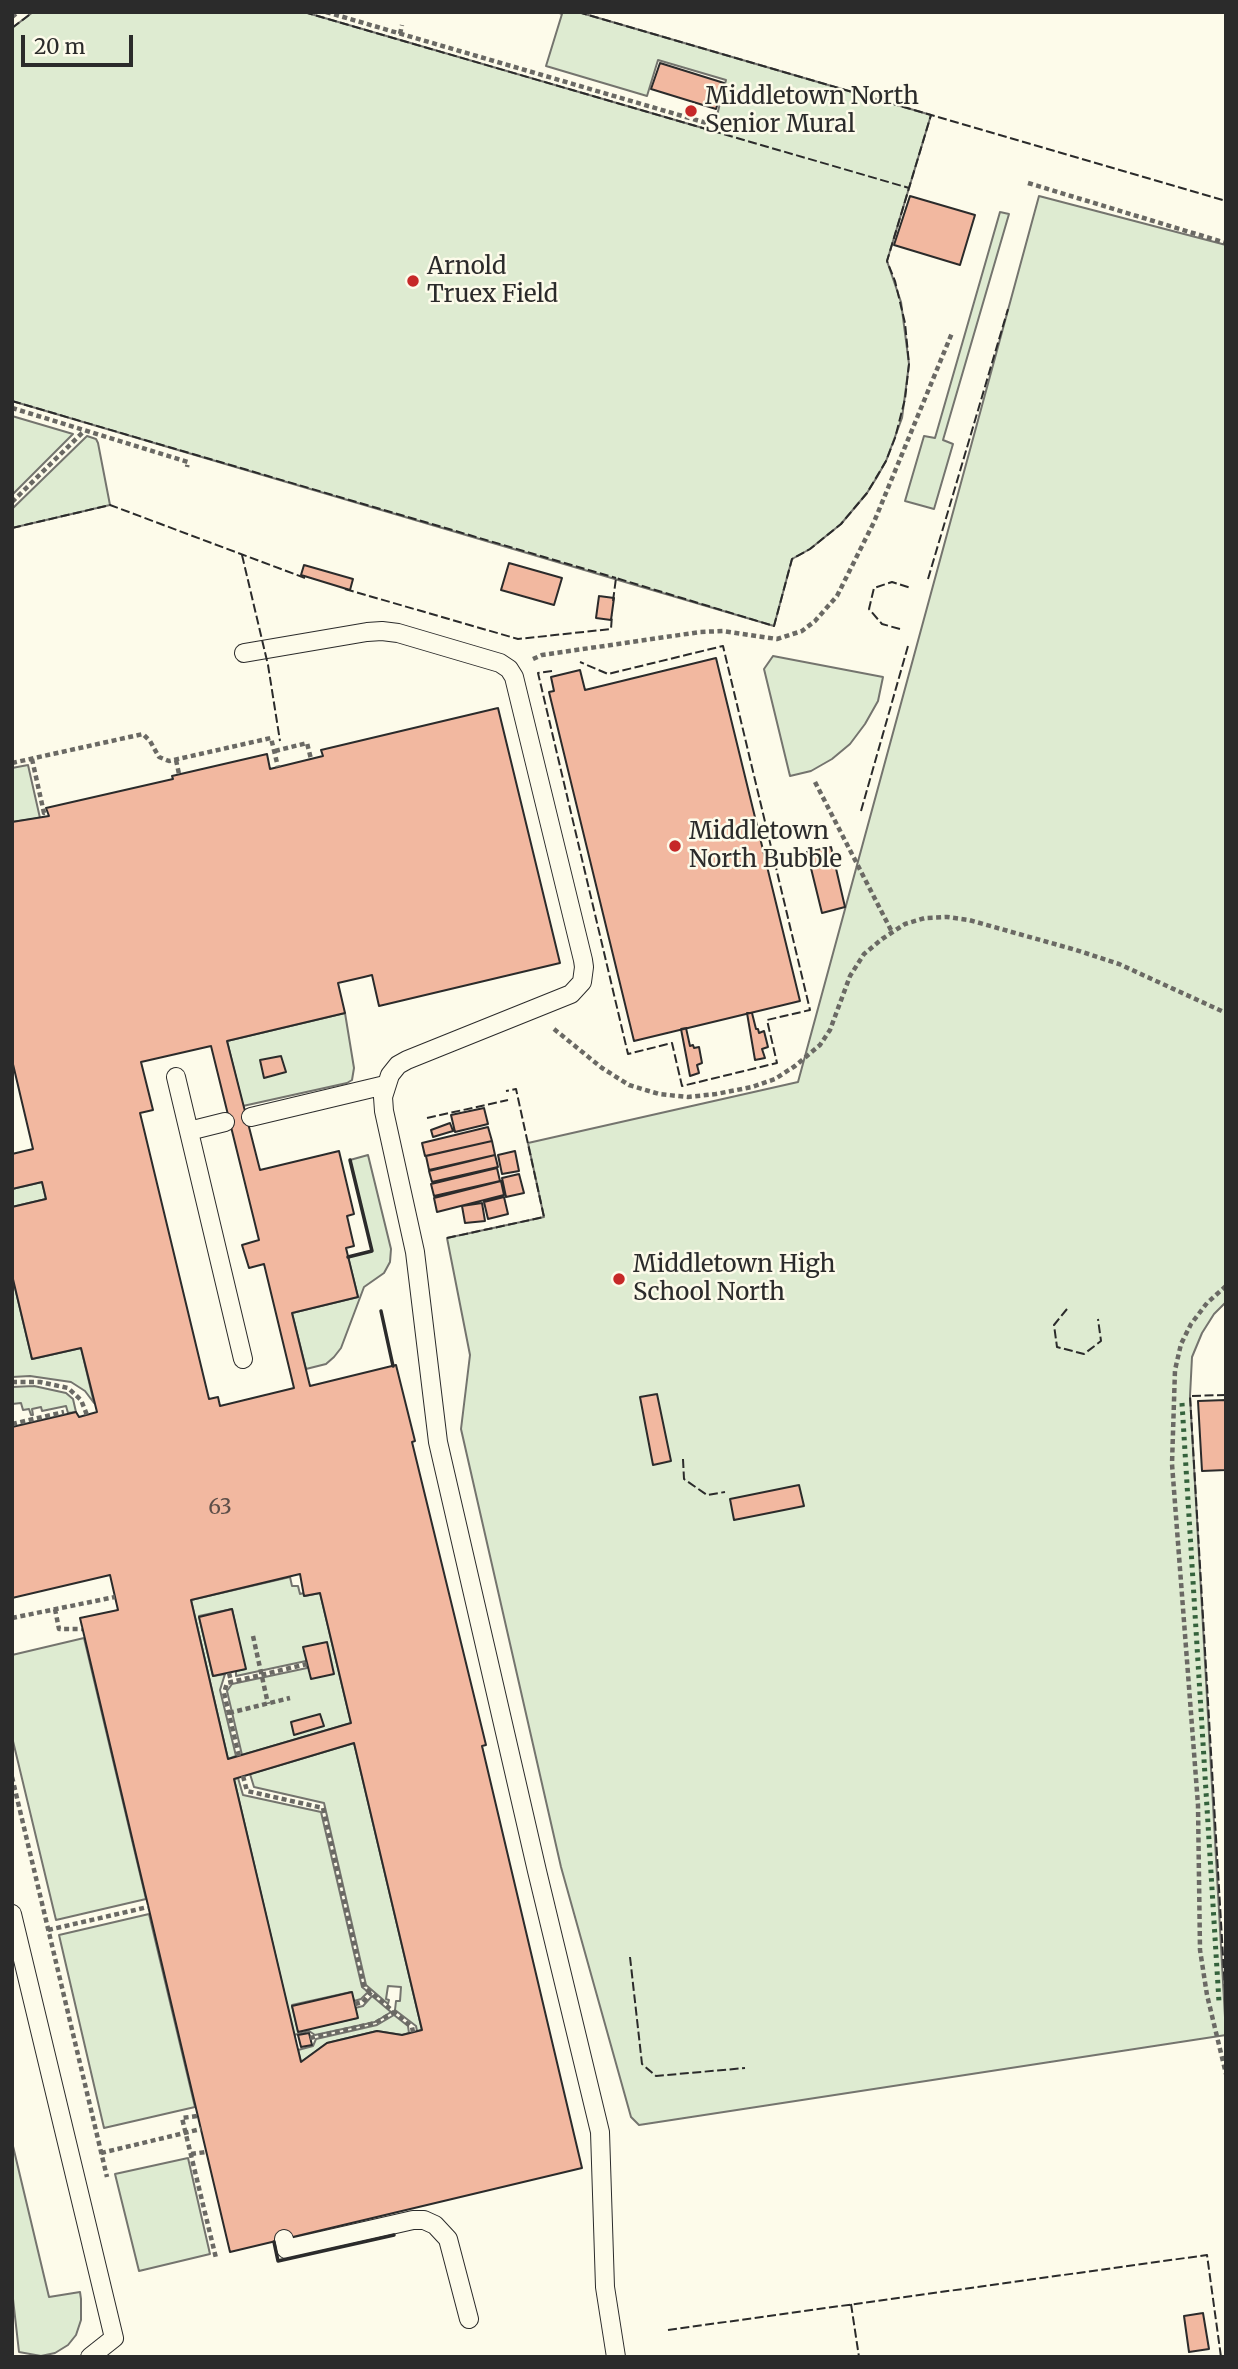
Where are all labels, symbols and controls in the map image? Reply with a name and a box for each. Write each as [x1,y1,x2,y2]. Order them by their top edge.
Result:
scale bar [24,21,136,65]
text: 20 m [34,33,85,60]
place label: Middletown North Senior Mural [705,83,919,139]
marker: Middletown North Senior Mural [683,103,699,119]
place label: Arnold Truex Field [427,253,558,309]
marker: Arnold Truex Field [405,273,421,289]
place label: Middletown North Bubble [689,818,842,874]
marker: Middletown North Bubble [667,838,683,854]
place label: Middletown High School North [633,1251,835,1307]
marker: Middletown High School North [611,1271,627,1287]
house number: 63 [208,1495,232,1521]

